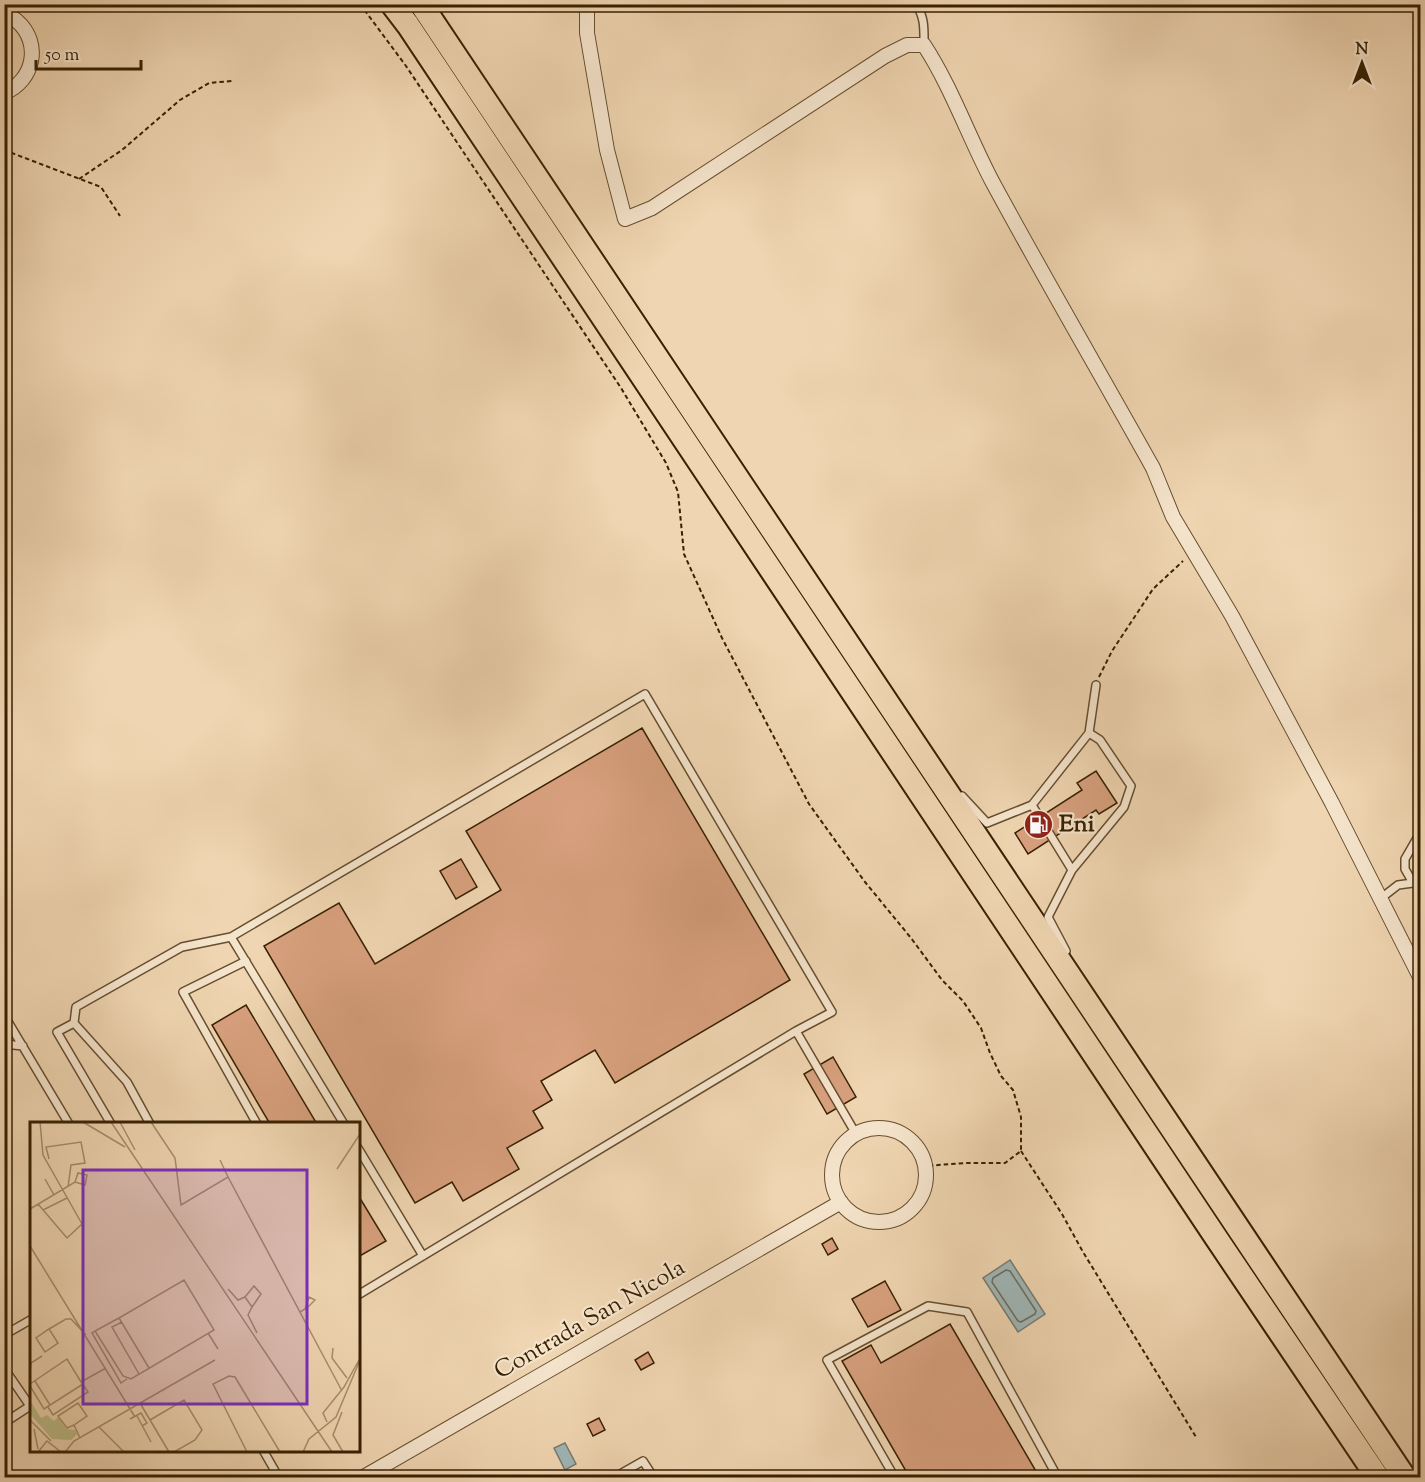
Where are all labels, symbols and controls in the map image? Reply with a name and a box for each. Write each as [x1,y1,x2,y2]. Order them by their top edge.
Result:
scale bar [36,33,141,71]
north arrow [1332,33,1392,93]
text: N [1356,39,1369,62]
text: 50 m [44,43,80,69]
place label: Eni [1059,808,1095,842]
fuel station icon: Eni [1022,809,1054,841]
inset map [30,1122,360,1452]
street label: Contrada San Nicola [488,1251,692,1389]

